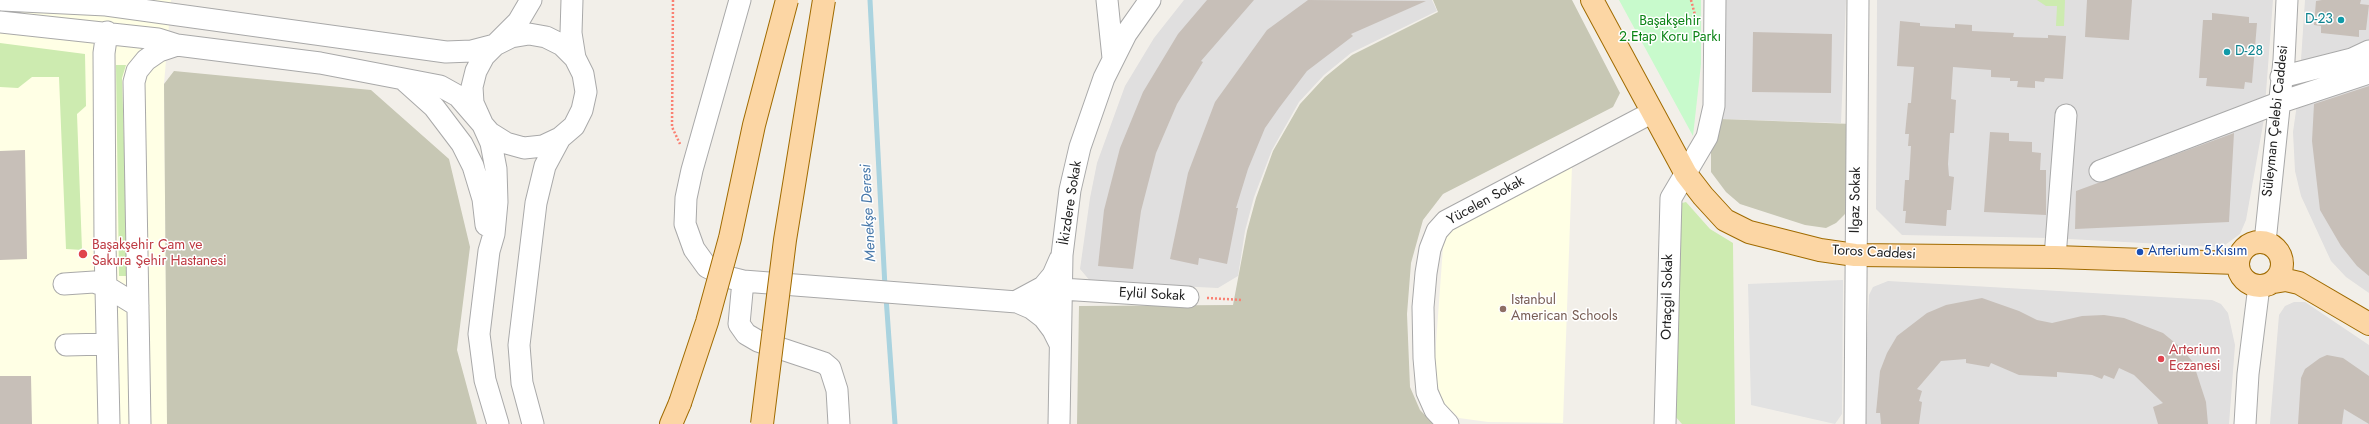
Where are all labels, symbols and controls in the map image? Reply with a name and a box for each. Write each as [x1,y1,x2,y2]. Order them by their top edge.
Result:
place label: D-23 [2305,12,2333,28]
park label: Başakşehir 2.Etap Koru Parkı [1619,14,1721,46]
marker: D-23 [2336,15,2346,25]
place label: D-28 [2235,44,2263,60]
street label: Süleyman Çelebi Caddesi [2260,44,2292,198]
marker: D-28 [2222,47,2232,57]
street label: İkizdere Sokak [1056,160,1086,246]
water label: Menekşe Deresi [857,164,881,262]
street label: Ilgaz Sokak [1847,167,1865,233]
street label: Yücelen Sokak [1445,173,1527,229]
place label: Başakşehir Çam ve Sakura Şehir Hastanesi [92,238,227,270]
street label: Toros Caddesi [1832,242,1916,264]
place label: Arterium 5.Kısım [2148,244,2247,260]
marker: Arterium 5.Kısım [2135,247,2145,257]
marker: Başakşehir Çam ve Sakura Şehir Hastanesi [77,248,89,260]
street label: Ortaçgil Sokak [1659,254,1677,340]
street label: Eylül Sokak [1118,285,1186,305]
place label: Istanbul American Schools [1511,293,1618,326]
marker: Istanbul American Schools [1498,304,1508,314]
place label: Arterium Eczanesi [2169,343,2220,376]
marker: Arterium Eczanesi [2156,354,2166,364]

